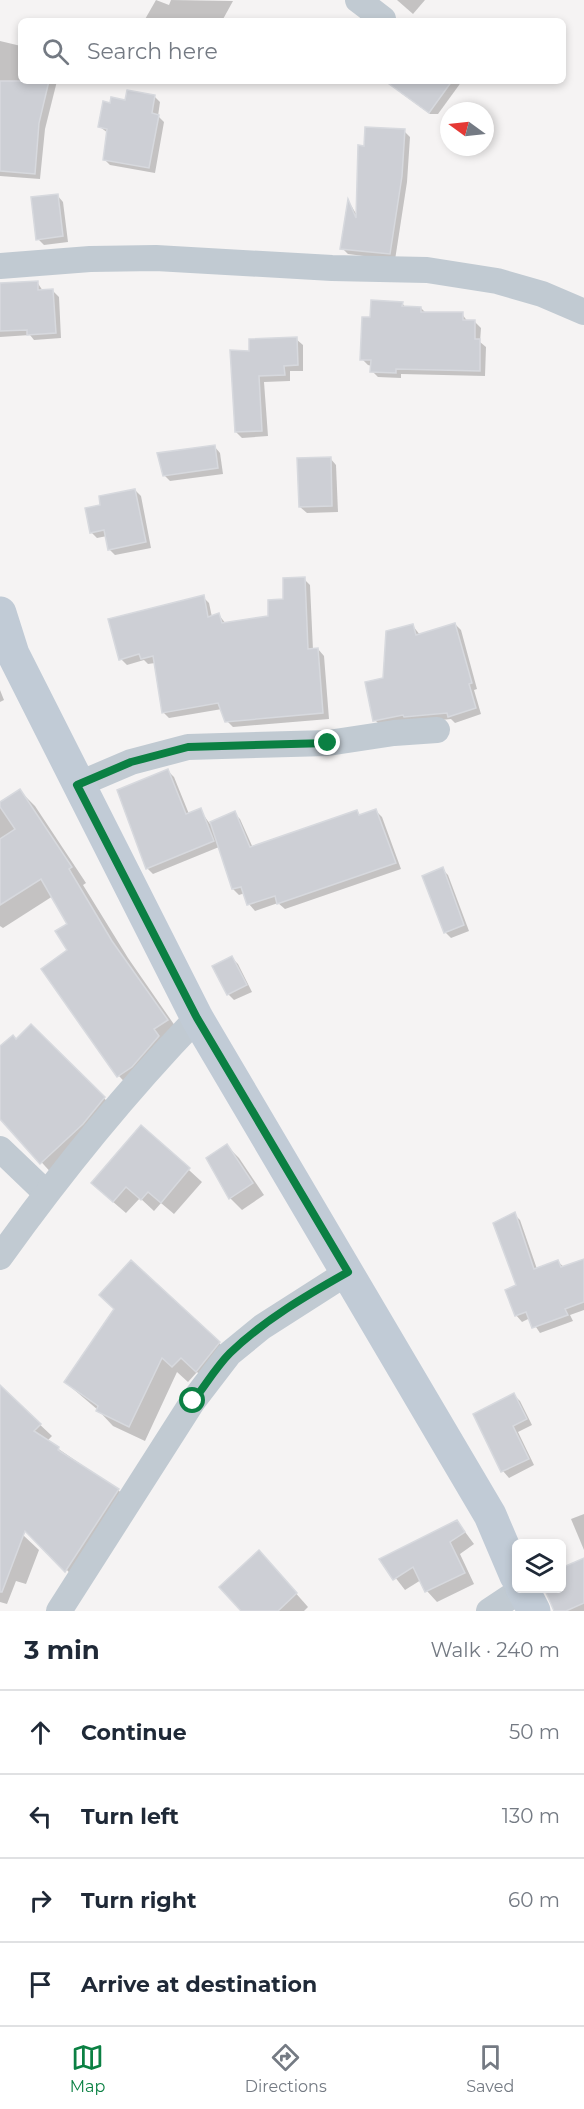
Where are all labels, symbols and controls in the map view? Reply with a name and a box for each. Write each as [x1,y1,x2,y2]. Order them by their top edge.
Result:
search box [18,18,566,84]
icon: search [39,35,72,68]
text: Search here [87,38,218,65]
north arrow [440,102,494,156]
route end [314,729,340,755]
route start [179,1387,205,1413]
map controls [512,1539,566,1593]
button: layers [512,1539,566,1593]
text: 3 min [24,1634,100,1666]
text: Walk · 240 m [430,1638,560,1662]
icon: ahead [24,1716,57,1749]
text: Continue [81,1719,187,1746]
text: 50 m [509,1720,560,1744]
icon: left [24,1800,57,1833]
text: Turn left [81,1803,179,1830]
text: 130 m [502,1804,560,1828]
icon: right [24,1884,57,1917]
text: Turn right [81,1887,196,1914]
text: 60 m [508,1888,560,1912]
icon: arrive [24,1968,57,2001]
text: Arrive at destination [81,1971,317,1998]
tab: Map [70,2041,105,2096]
tab: Directions [245,2041,327,2096]
tab: Saved [466,2041,514,2096]

